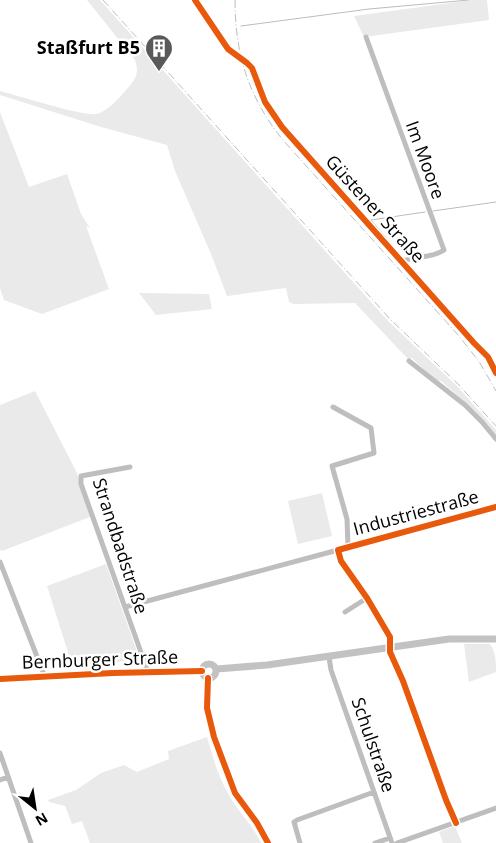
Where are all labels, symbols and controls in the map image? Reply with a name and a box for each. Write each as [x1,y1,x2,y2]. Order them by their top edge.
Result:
building icon: Staßfurt B5 [144,33,174,72]
place label: Staßfurt B5 [37,35,140,59]
street label: Im Moore [401,117,451,202]
street label: Güstener Straße [321,149,431,267]
street label: Strandbadstraße [88,475,154,617]
street label: Industriestraße [350,484,481,540]
street label: Bernburger Straße [21,644,179,674]
street label: Schulstraße [347,694,401,795]
north arrow [10,783,60,833]
text: N [32,809,51,831]

